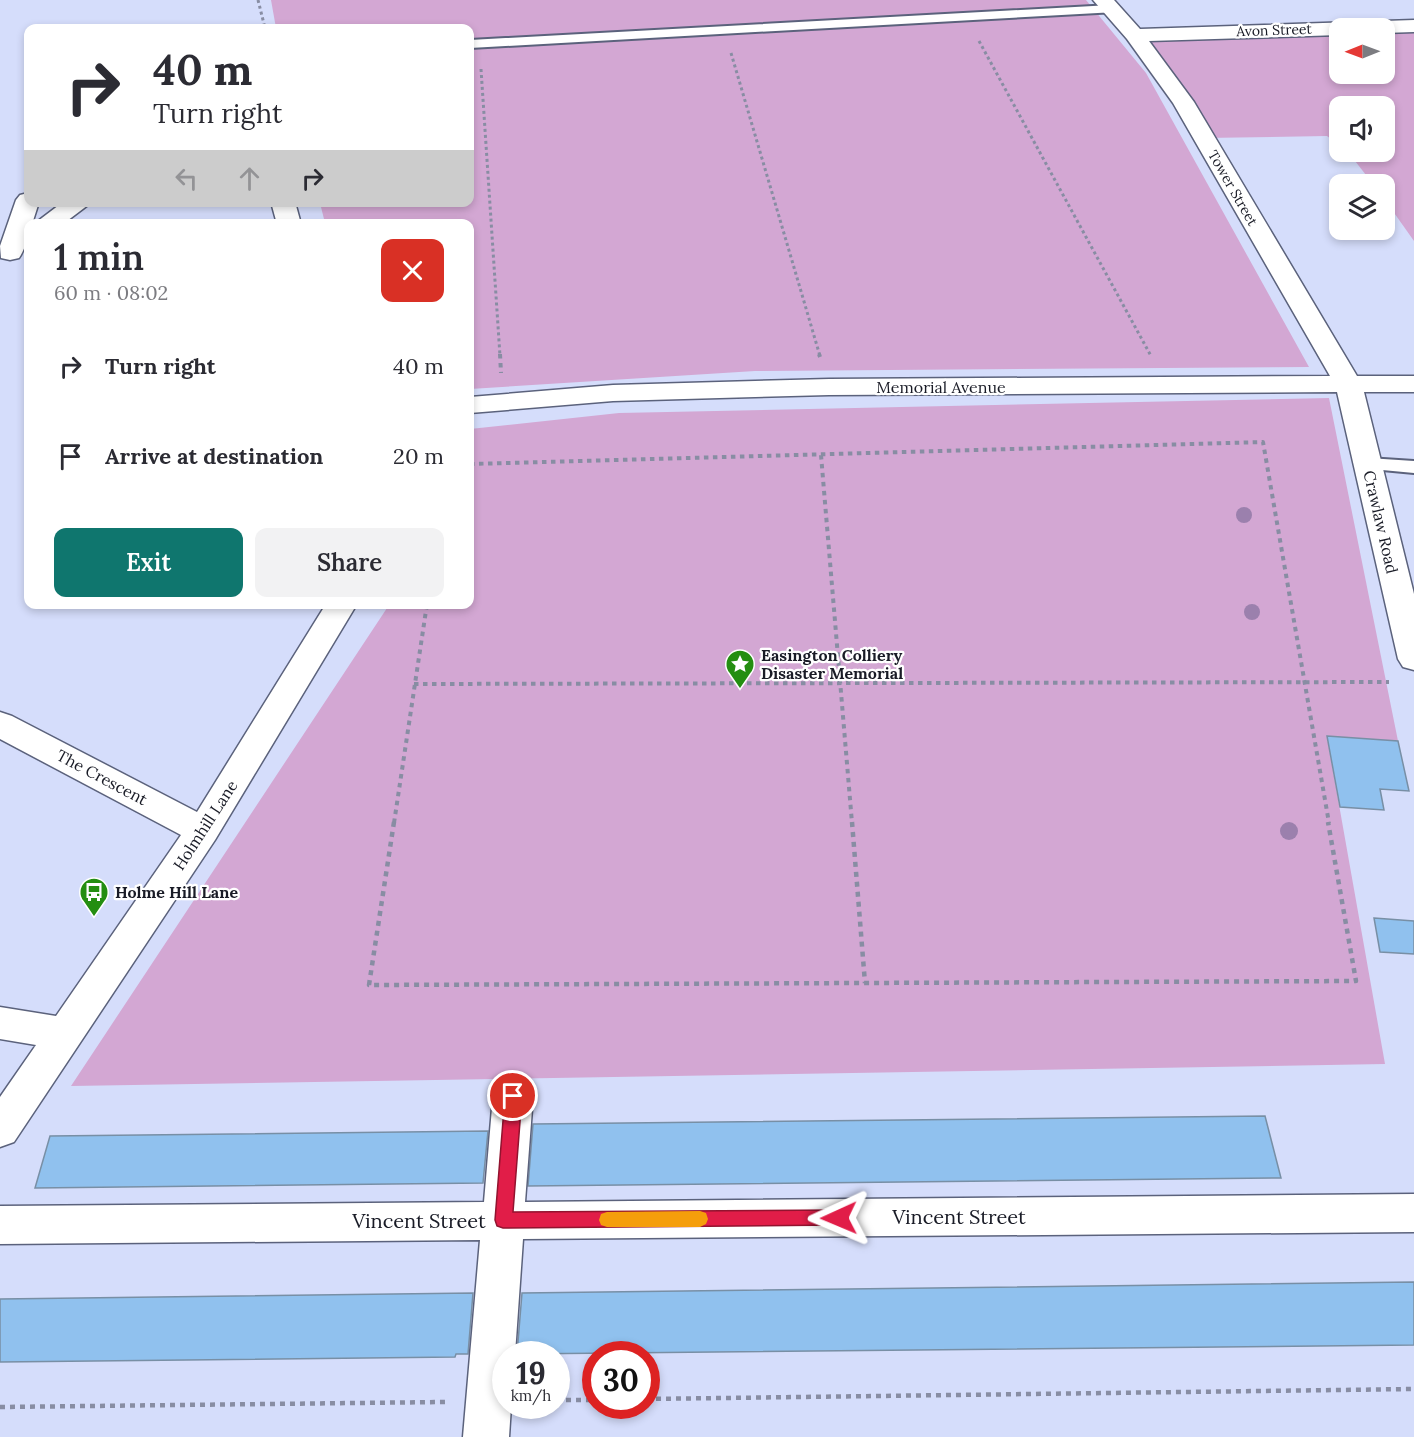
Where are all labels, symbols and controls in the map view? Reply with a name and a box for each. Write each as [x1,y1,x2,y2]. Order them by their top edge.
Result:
north arrow [1329,18,1395,84]
map controls [1329,18,1395,240]
street label: Avon Street [1235,20,1313,40]
text: 40 m [153,43,252,97]
icon: right [54,48,132,126]
text: Turn right [153,96,282,130]
button: sound [1329,96,1395,162]
street label: Tower Street [1204,147,1262,230]
icon: left [170,162,203,195]
icon: ahead [233,162,266,195]
icon: right [296,162,329,195]
button: layers [1329,174,1395,240]
text: 1 min [54,234,144,280]
button: close [381,239,444,302]
text: 60 m · 08:02 [54,280,168,305]
icon: right [54,350,87,383]
text: Turn right [105,352,216,380]
text: 40 m [393,352,444,380]
street label: Memorial Avenue [876,377,1006,397]
icon: arrive [54,440,87,473]
text: Arrive at destination [105,442,323,470]
text: 20 m [393,442,444,470]
street label: Crawlaw Road [1359,468,1403,576]
button: Exit [54,528,243,597]
button: Share [255,528,444,597]
place label: Easington Colliery Disaster Memorial [761,645,903,683]
place icon: Easington Colliery Disaster Memorial [724,648,756,690]
street label: The Crescent [53,745,151,810]
street label: Holmhill Lane [168,776,242,874]
bus stop icon: Holme Hill Lane [78,876,110,918]
place label: Holme Hill Lane [115,882,238,902]
pin [487,1070,538,1121]
icon: arrive [496,1079,529,1112]
position arrow [807,1186,871,1250]
street label: Vincent Street [891,1204,1026,1229]
street label: Vincent Street [351,1208,486,1233]
speed limit sign: 30 [582,1341,660,1419]
text: 19 [516,1354,546,1392]
text: km/h [511,1386,551,1405]

